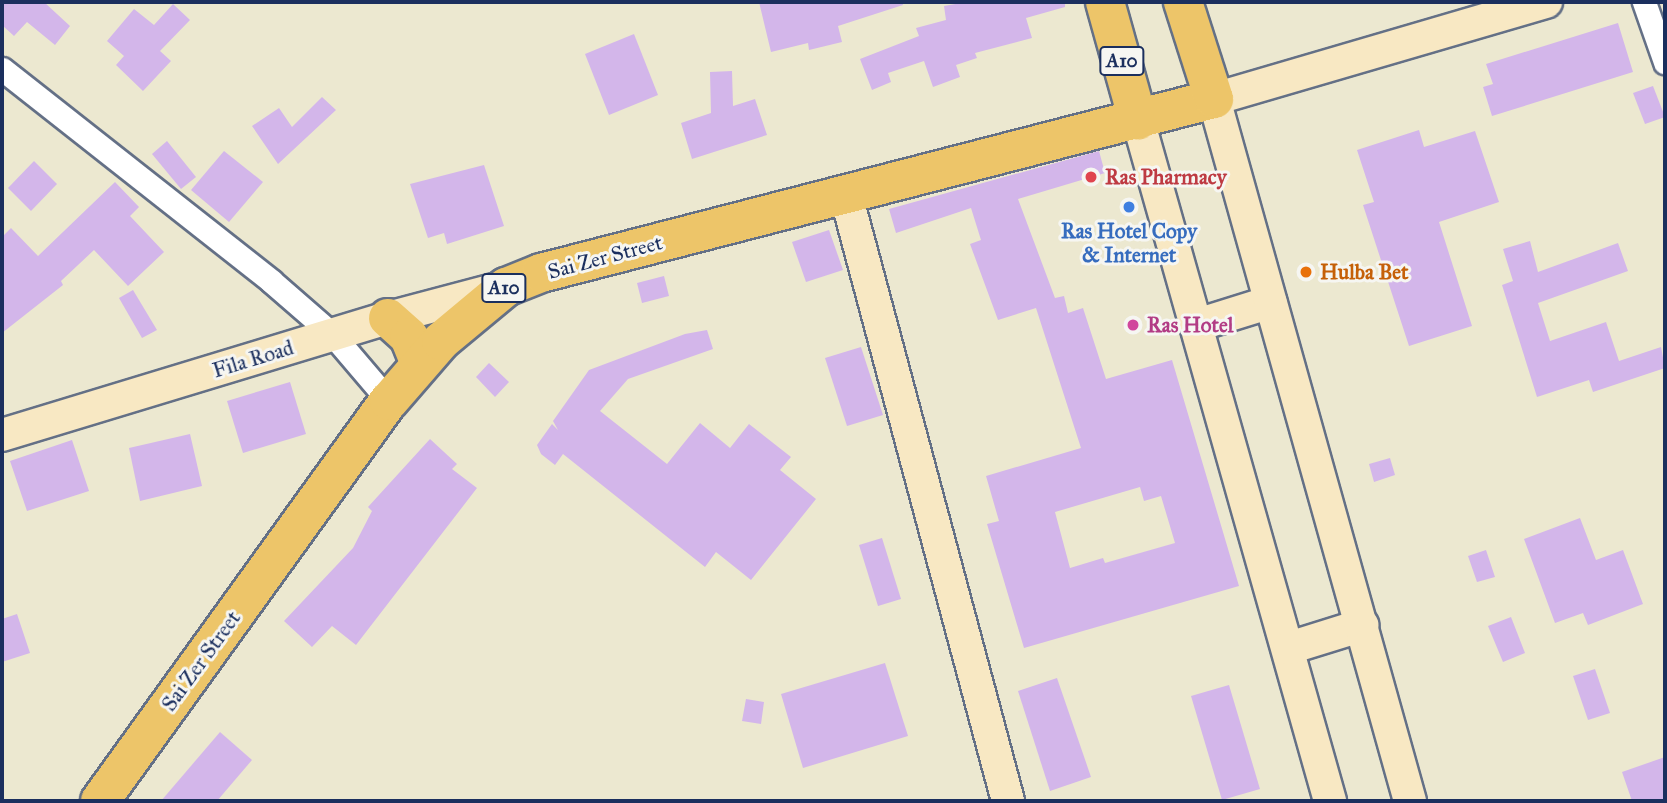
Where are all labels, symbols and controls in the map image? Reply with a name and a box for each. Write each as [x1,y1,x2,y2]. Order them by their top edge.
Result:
road number: A10 [1099,45,1145,76]
place label: Ras Pharmacy [1105,164,1226,190]
marker: Ras Pharmacy [1083,169,1099,185]
marker: Ras Hotel Copy & Internet [1121,199,1137,215]
place label: Ras Hotel Copy & Internet [1061,218,1197,268]
street label: Sai Zer Street [545,230,665,284]
place label: Hulba Bet [1320,259,1408,285]
marker: Hulba Bet [1298,264,1314,280]
road number: A10 [481,272,527,304]
place label: Ras Hotel [1147,312,1233,338]
marker: Ras Hotel [1125,317,1141,333]
street label: Fila Road [209,335,297,383]
street label: Sai Zer Street [156,606,246,716]

